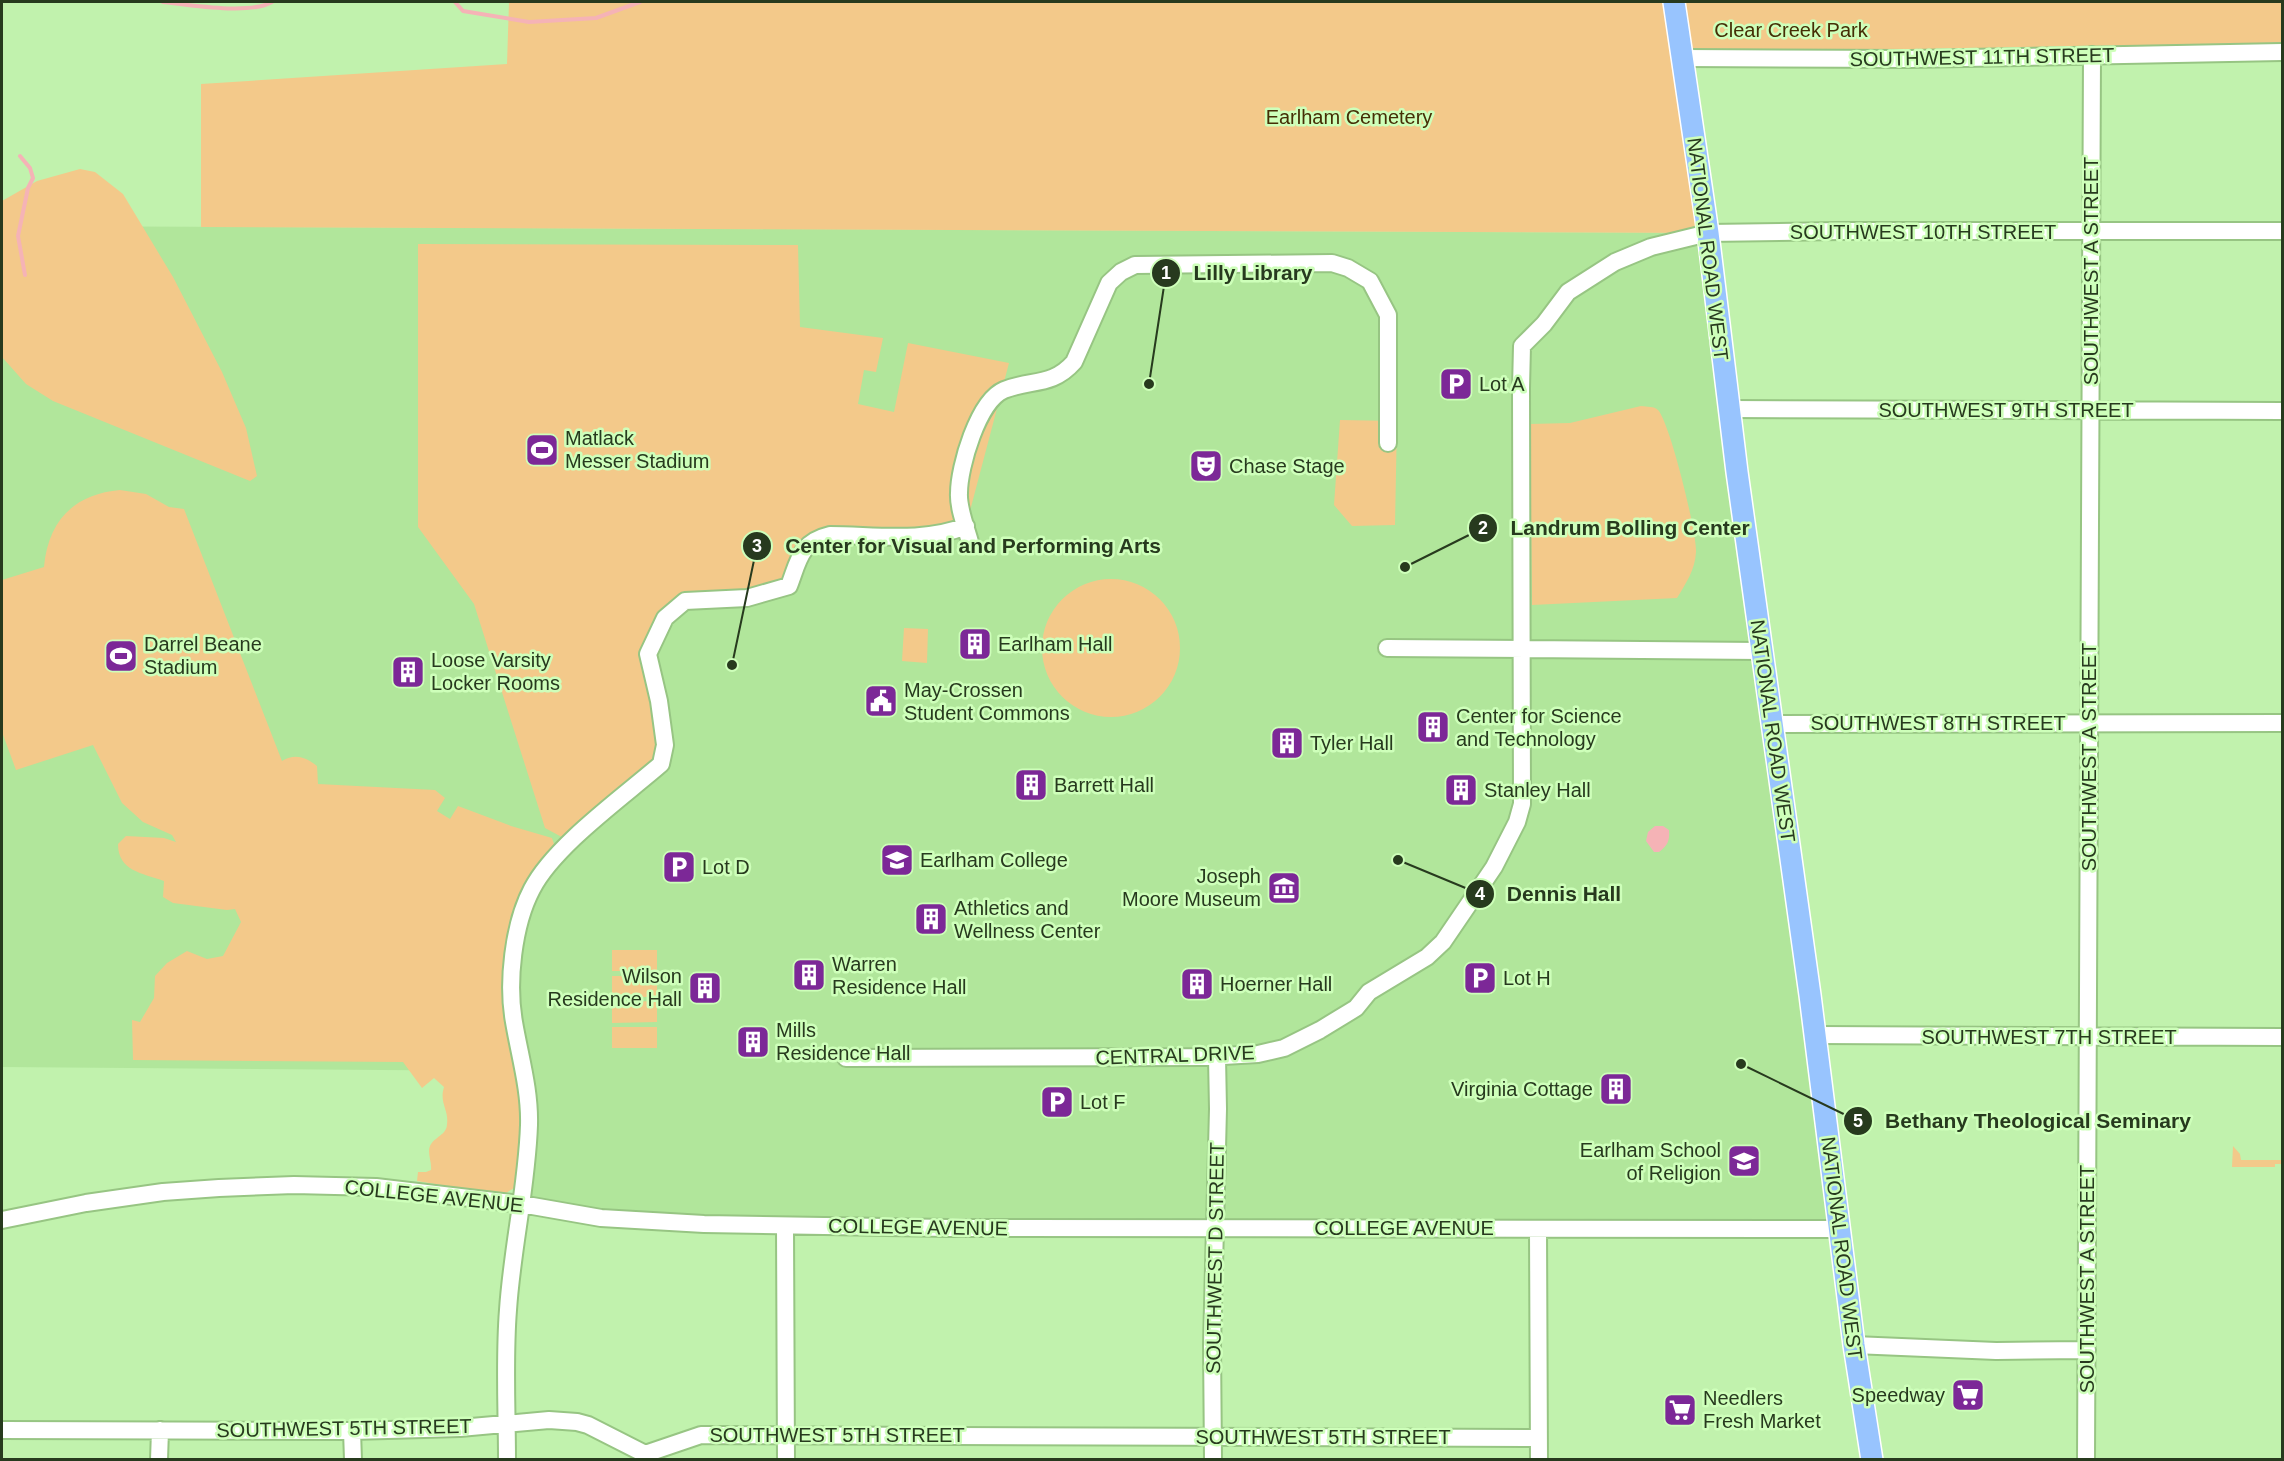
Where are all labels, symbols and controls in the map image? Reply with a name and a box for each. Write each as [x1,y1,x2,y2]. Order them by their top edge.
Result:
park label: Clear Creek Park [1714,19,1869,41]
street label: SOUTHWEST 11TH STREET [1849,44,2115,70]
park label: Earlham Cemetery [1266,106,1432,128]
street label: NATIONAL ROAD WEST [1683,136,1733,362]
street label: SOUTHWEST A STREET [2080,157,2102,385]
street label: SOUTHWEST 10TH STREET [1790,221,2056,243]
callout: Lilly Library [1151,253,1324,292]
text: Lilly Library [1193,261,1313,284]
text: 1 [1161,263,1171,283]
parking icon: Lot A [1438,366,1474,402]
place label: Lot A [1479,373,1525,395]
street label: SOUTHWEST 9TH STREET [1878,399,2134,421]
place label: Matlack Messer Stadium [565,427,710,472]
sports icon: Matlack Messer Stadium [524,432,560,468]
theatre icon: Chase Stage [1188,448,1224,484]
place label: Chase Stage [1229,455,1345,477]
callout: Landrum Bolling Center [1468,508,1762,547]
text: Landrum Bolling Center [1510,516,1750,539]
text: 2 [1478,518,1488,538]
callout: Center for Visual and Performing Arts [742,526,1173,565]
text: Center for Visual and Performing Arts [785,534,1161,557]
text: 3 [752,536,762,556]
street label: NATIONAL ROAD WEST [1746,618,1800,844]
building icon: Earlham Hall [957,626,993,662]
place label: Darrel Beane Stadium [144,633,262,678]
place label: Earlham Hall [998,633,1112,655]
sports icon: Darrel Beane Stadium [103,638,139,674]
street label: SOUTHWEST A STREET [2078,643,2100,871]
place label: Loose Varsity Locker Rooms [431,649,560,694]
building icon: Loose Varsity Locker Rooms [390,654,426,690]
place label: May-Crossen Student Commons [904,679,1070,724]
public building icon: May-Crossen Student Commons [863,683,899,719]
place label: Center for Science and Technology [1456,705,1622,750]
building icon: Center for Science and Technology [1415,709,1451,745]
street label: SOUTHWEST 8TH STREET [1810,712,2066,734]
building icon: Tyler Hall [1269,725,1305,761]
place label: Tyler Hall [1310,732,1393,754]
building icon: Barrett Hall [1013,767,1049,803]
building icon: Stanley Hall [1443,772,1479,808]
place label: Barrett Hall [1054,774,1154,796]
place label: Stanley Hall [1484,779,1591,801]
school or university icon: Earlham College [879,842,915,878]
parking icon: Lot D [661,849,697,885]
place label: Earlham College [920,849,1068,871]
place label: Lot D [702,856,750,878]
place label: Joseph Moore Museum [1122,865,1261,910]
museum icon: Joseph Moore Museum [1266,870,1302,906]
callout: Dennis Hall [1465,874,1633,913]
text: Dennis Hall [1507,882,1621,905]
text: 4 [1475,884,1485,904]
place label: Athletics and Wellness Center [954,897,1101,942]
building icon: Athletics and Wellness Center [913,901,949,937]
place label: Warren Residence Hall [832,953,967,998]
building icon: Warren Residence Hall [791,957,827,993]
parking icon: Lot H [1462,960,1498,996]
place label: Wilson Residence Hall [547,965,682,1010]
building icon: Hoerner Hall [1179,966,1215,1002]
place label: Lot H [1503,967,1551,989]
building icon: Wilson Residence Hall [687,970,723,1006]
place label: Hoerner Hall [1220,973,1332,995]
place label: Mills Residence Hall [776,1019,911,1064]
building icon: Mills Residence Hall [735,1024,771,1060]
street label: SOUTHWEST 7TH STREET [1921,1026,2177,1048]
street label: CENTRAL DRIVE [1095,1041,1255,1069]
building icon: Virginia Cottage [1598,1071,1634,1107]
place label: Virginia Cottage [1451,1078,1593,1100]
parking icon: Lot F [1039,1084,1075,1120]
place label: Lot F [1080,1091,1126,1113]
callout: Bethany Theological Seminary [1843,1101,2203,1140]
text: Bethany Theological Seminary [1885,1109,2191,1132]
text: 5 [1853,1111,1863,1131]
street label: NATIONAL ROAD WEST [1817,1135,1867,1361]
place label: Earlham School of Religion [1580,1139,1721,1184]
street label: SOUTHWEST D STREET [1202,1142,1228,1374]
school or university icon: Earlham School of Religion [1726,1143,1762,1179]
street label: SOUTHWEST A STREET [2076,1165,2098,1393]
street label: COLLEGE AVENUE [343,1176,525,1216]
street label: COLLEGE AVENUE [828,1214,1008,1240]
street label: COLLEGE AVENUE [1314,1217,1494,1239]
supermarket icon: Speedway [1950,1377,1986,1413]
place label: Speedway [1852,1384,1945,1406]
place label: Needlers Fresh Market [1703,1387,1821,1432]
supermarket icon: Needlers Fresh Market [1662,1392,1698,1428]
street label: SOUTHWEST 5TH STREET [216,1415,472,1441]
street label: SOUTHWEST 5TH STREET [709,1424,965,1446]
street label: SOUTHWEST 5TH STREET [1195,1426,1451,1448]

